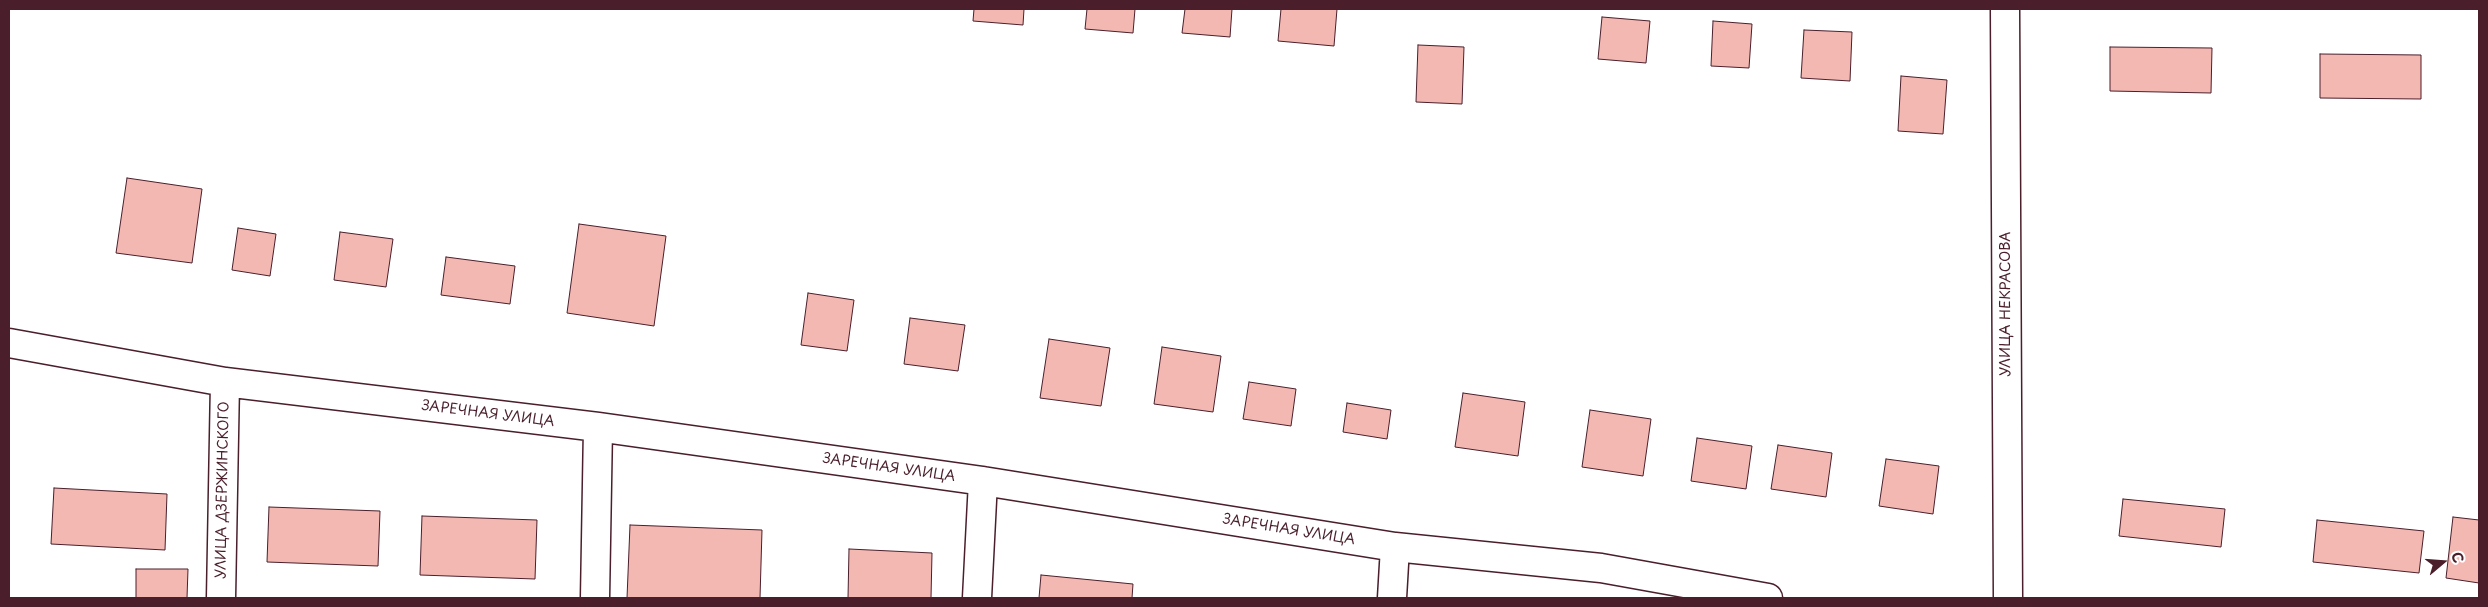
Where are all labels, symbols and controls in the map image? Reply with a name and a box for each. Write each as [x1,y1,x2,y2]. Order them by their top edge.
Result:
street label: УЛИЦА НЕКРАСОВА [1998,232,2014,376]
street label: ЗАРЕЧНАЯ УЛИЦА [421,398,555,430]
street label: УЛИЦА ДЗЕРЖИНСКОГО [213,401,233,579]
street label: ЗАРЕЧНАЯ УЛИЦА [822,450,956,486]
street label: ЗАРЕЧНАЯ УЛИЦА [1222,511,1356,549]
north arrow [2418,537,2468,587]
text: С [2446,549,2469,565]

